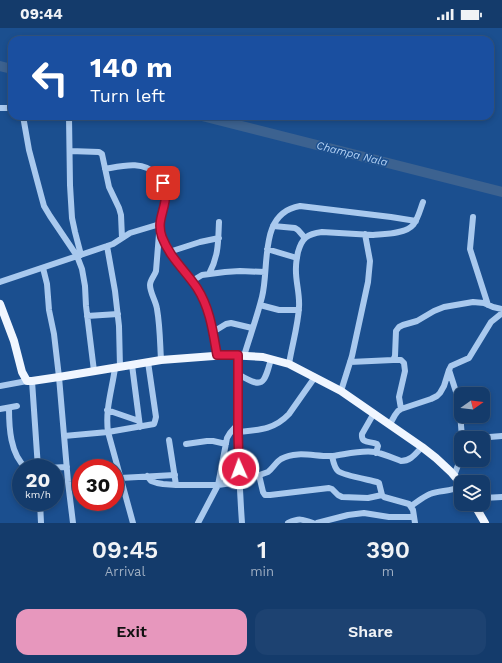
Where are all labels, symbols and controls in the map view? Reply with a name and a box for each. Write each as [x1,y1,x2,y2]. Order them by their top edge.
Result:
text: 09:44 [20,5,63,23]
text: 140 m [90,51,173,84]
icon: left [24,52,76,104]
text: Turn left [90,85,165,106]
water label: Champa Nala [315,139,389,169]
pin [146,166,180,200]
icon: arrive [152,172,174,194]
north arrow [454,387,490,423]
map controls [454,387,490,511]
button: search [454,431,490,467]
position arrow [218,448,260,490]
speed limit sign: 30 [72,459,124,511]
text: 20 [26,468,50,492]
button: layers [454,475,490,511]
text: km/h [25,489,51,500]
text: 09:45 [92,536,158,564]
text: 1 [257,536,267,564]
text: 390 [366,536,410,564]
text: Arrival [105,564,145,579]
text: min [250,564,274,579]
text: m [382,564,394,579]
button: Exit [16,609,247,655]
button: Share [255,609,486,655]

